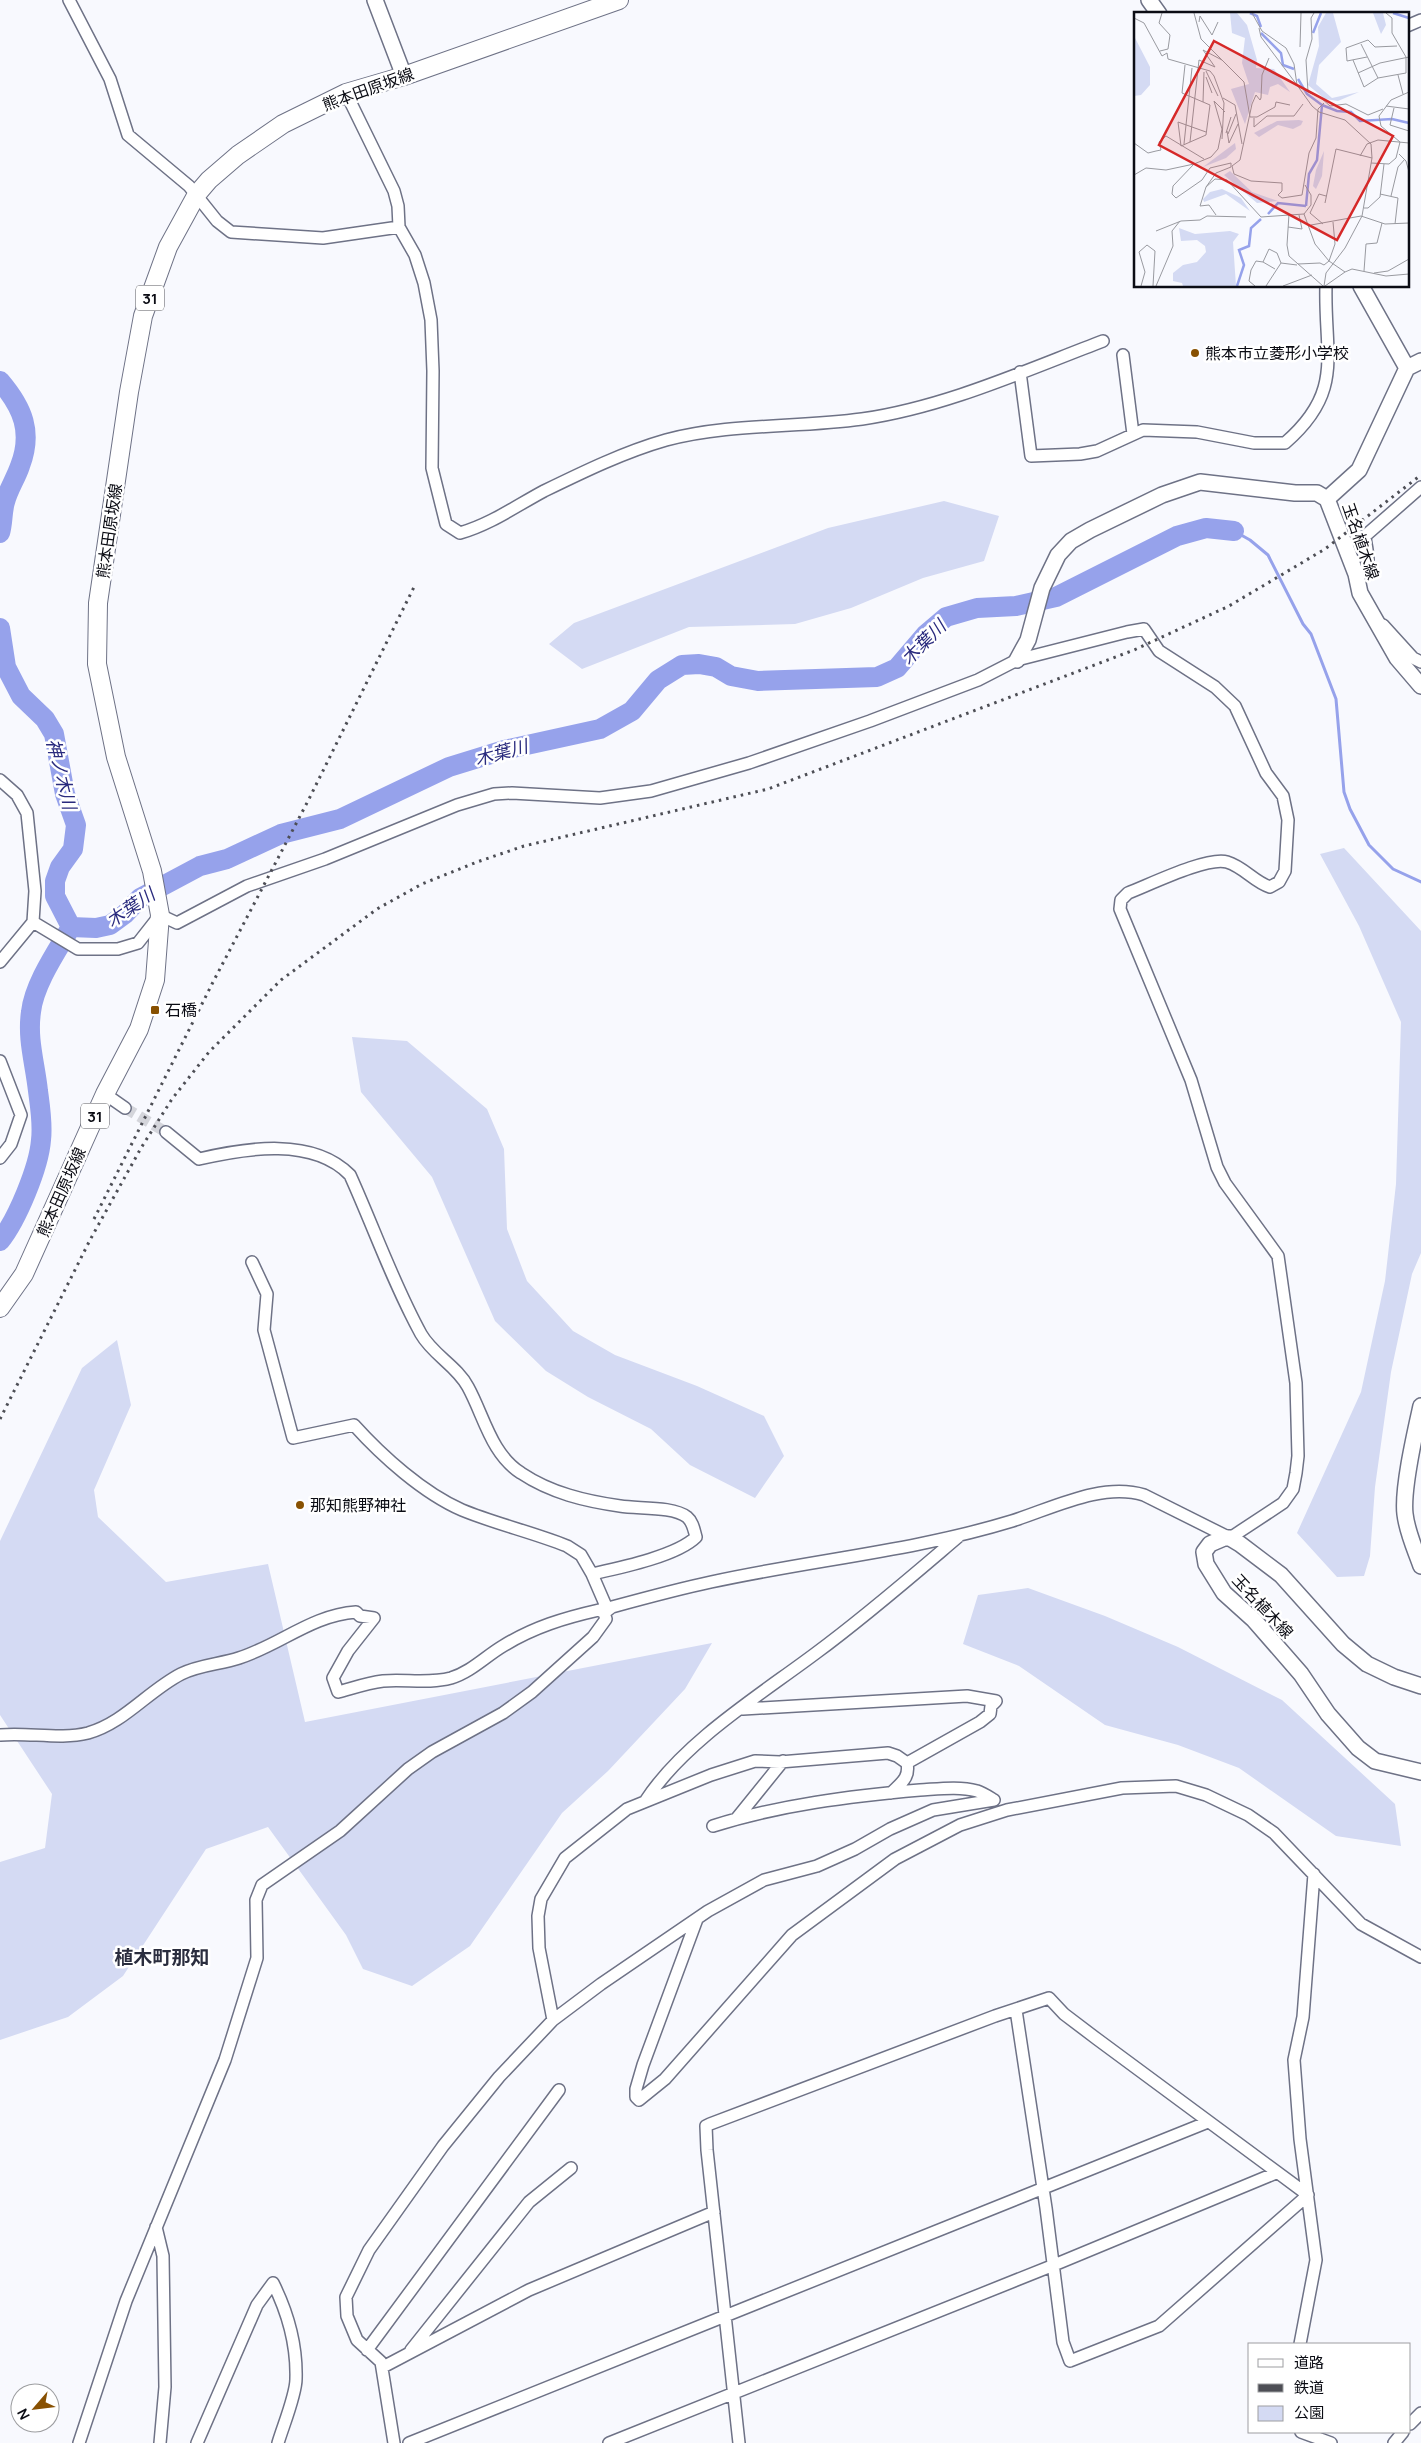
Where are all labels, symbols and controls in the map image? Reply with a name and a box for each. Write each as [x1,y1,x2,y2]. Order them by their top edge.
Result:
inset map [1134,12,1408,288]
street label: 熊本田原坂線 [319,62,417,116]
road number: 31 [136,286,164,310]
place label: 熊本市立菱形小学校 [1205,342,1349,364]
marker: 熊本市立菱形小学校 [1189,347,1201,359]
street label: 熊本田原坂線 [91,482,127,580]
street label: 玉名植木線 [1338,500,1384,582]
water label: 木葉川 [895,613,952,670]
water label: 木葉川 [472,733,532,771]
water label: 神ノ木川 [42,736,83,814]
water label: 木葉川 [101,881,161,932]
place label: 石橋 [165,999,197,1021]
marker: 石橋 [149,1004,161,1016]
road number: 31 [81,1104,109,1128]
street label: 熊本田原坂線 [31,1144,91,1240]
place label: 那知熊野神社 [310,1494,406,1516]
marker: 那知熊野神社 [294,1499,306,1511]
street label: 玉名植木線 [1228,1569,1298,1643]
district label: 植木町那知 [114,1944,210,1970]
legend [1248,2343,1411,2433]
text: 道路 [1294,2352,1324,2373]
text: 鉄道 [1294,2377,1324,2398]
north arrow [10,2383,60,2433]
text: 公園 [1294,2402,1324,2423]
text: N [12,2405,34,2423]

